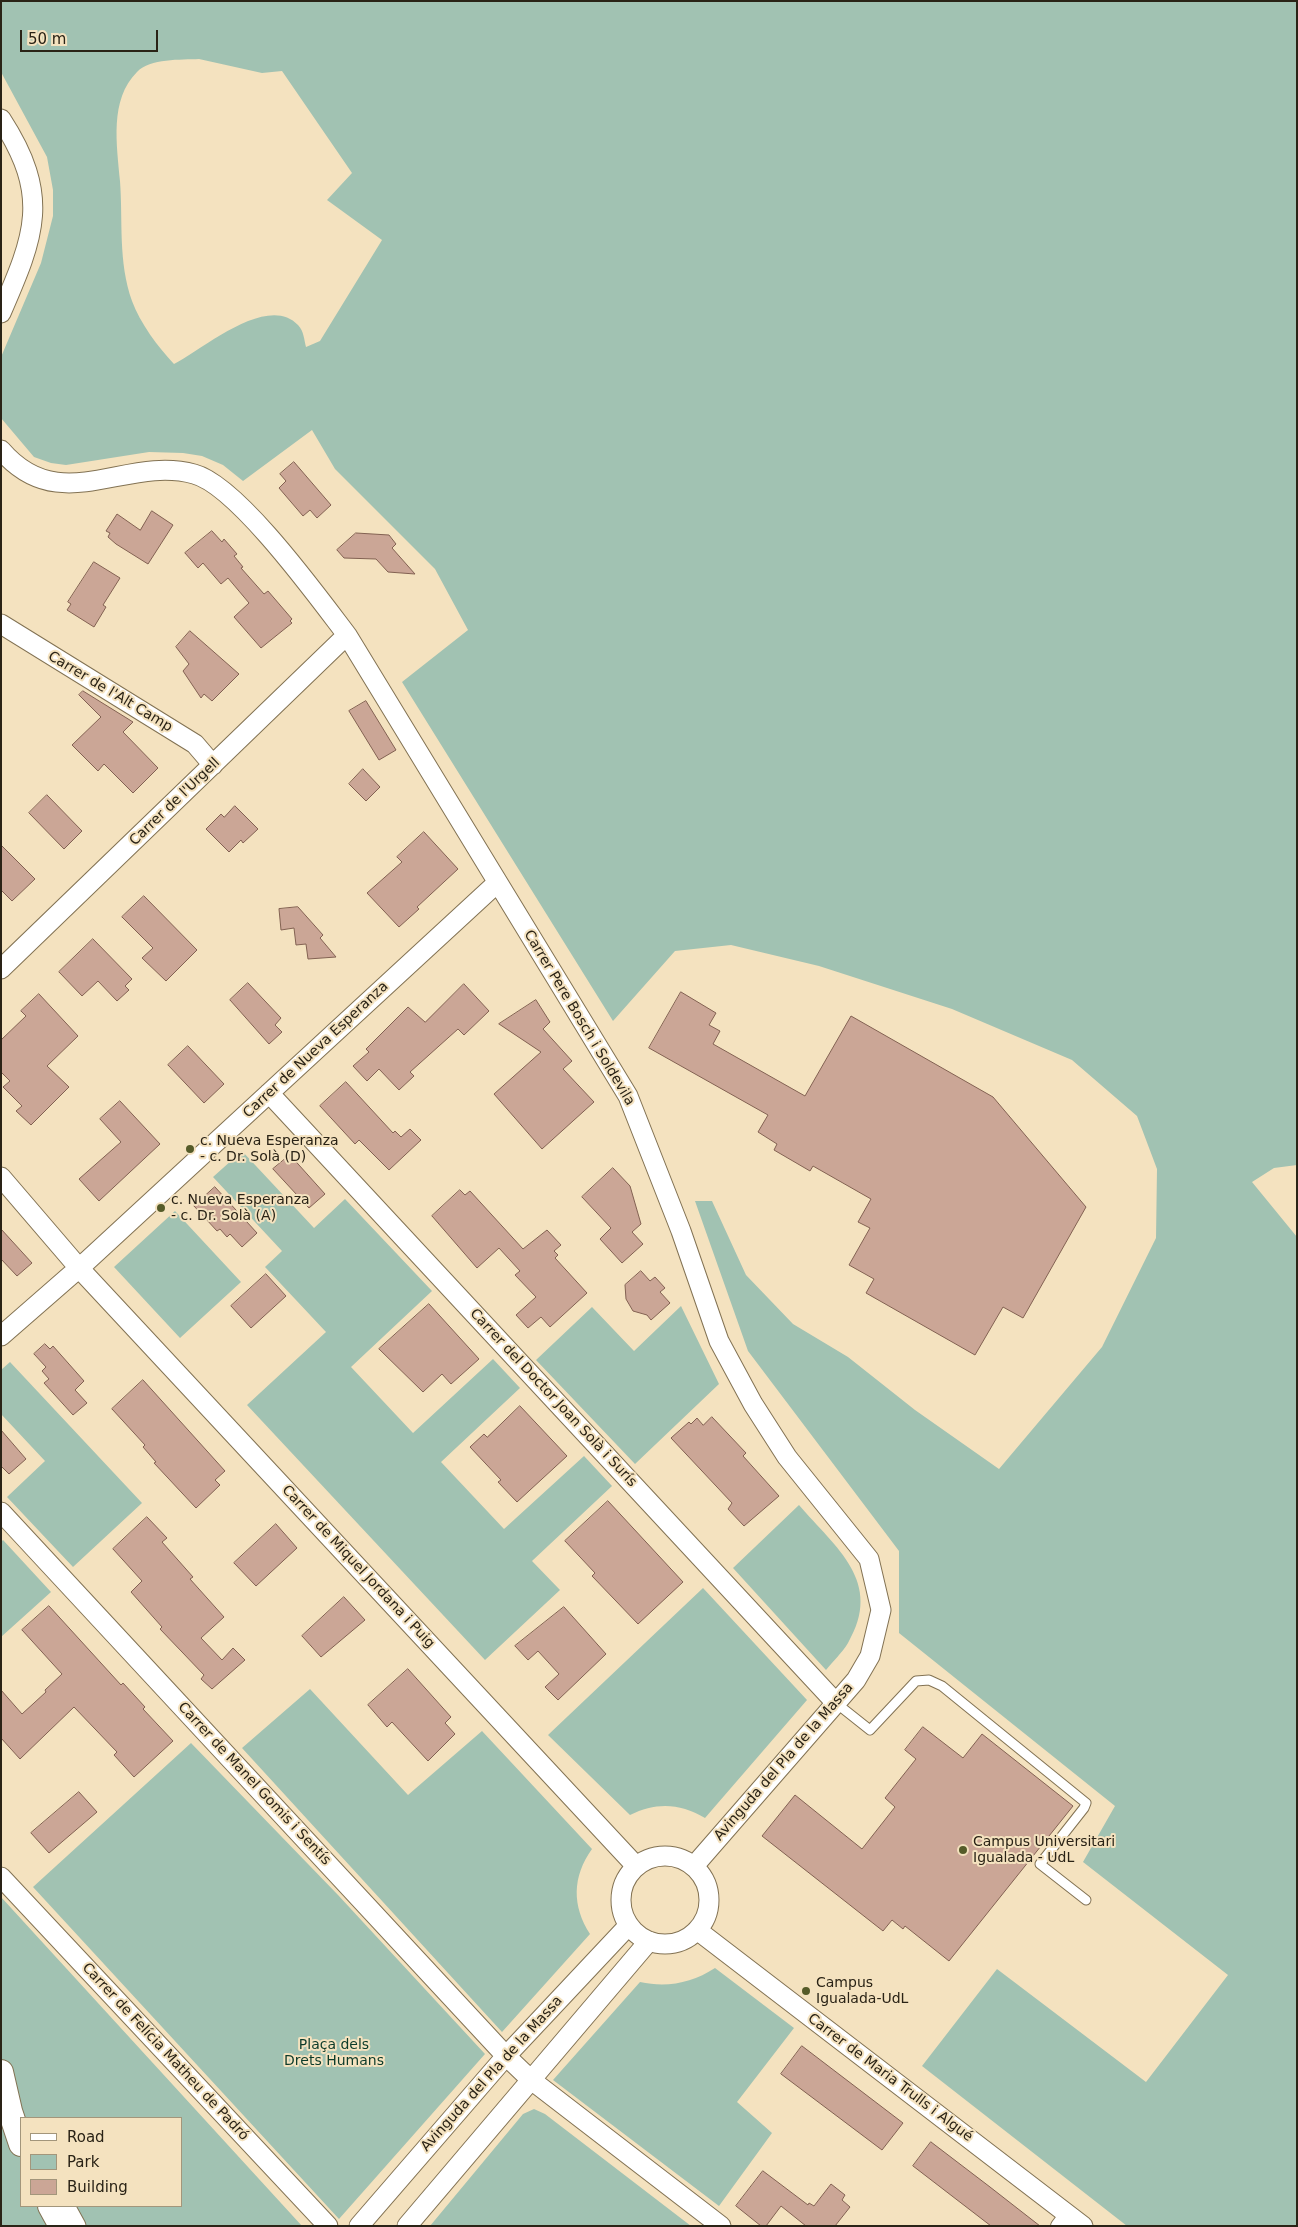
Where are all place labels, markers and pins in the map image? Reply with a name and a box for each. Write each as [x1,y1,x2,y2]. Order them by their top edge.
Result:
place label: c. Nueva Esperanza - c. Dr. Solà (D) [200,1133,339,1166]
marker: c. Nueva Esperanza - c. Dr. Solà (D) [184,1143,196,1155]
place label: c. Nueva Esperanza - c. Dr. Solà (A) [171,1192,310,1224]
marker: c. Nueva Esperanza - c. Dr. Solà (A) [155,1202,167,1214]
place label: Campus Universitari Igualada - UdL [973,1834,1115,1866]
marker: Campus Universitari Igualada - UdL [957,1844,969,1856]
place label: Campus Igualada-UdL [816,1975,908,2008]
marker: Campus Igualada-UdL [800,1985,812,1997]

